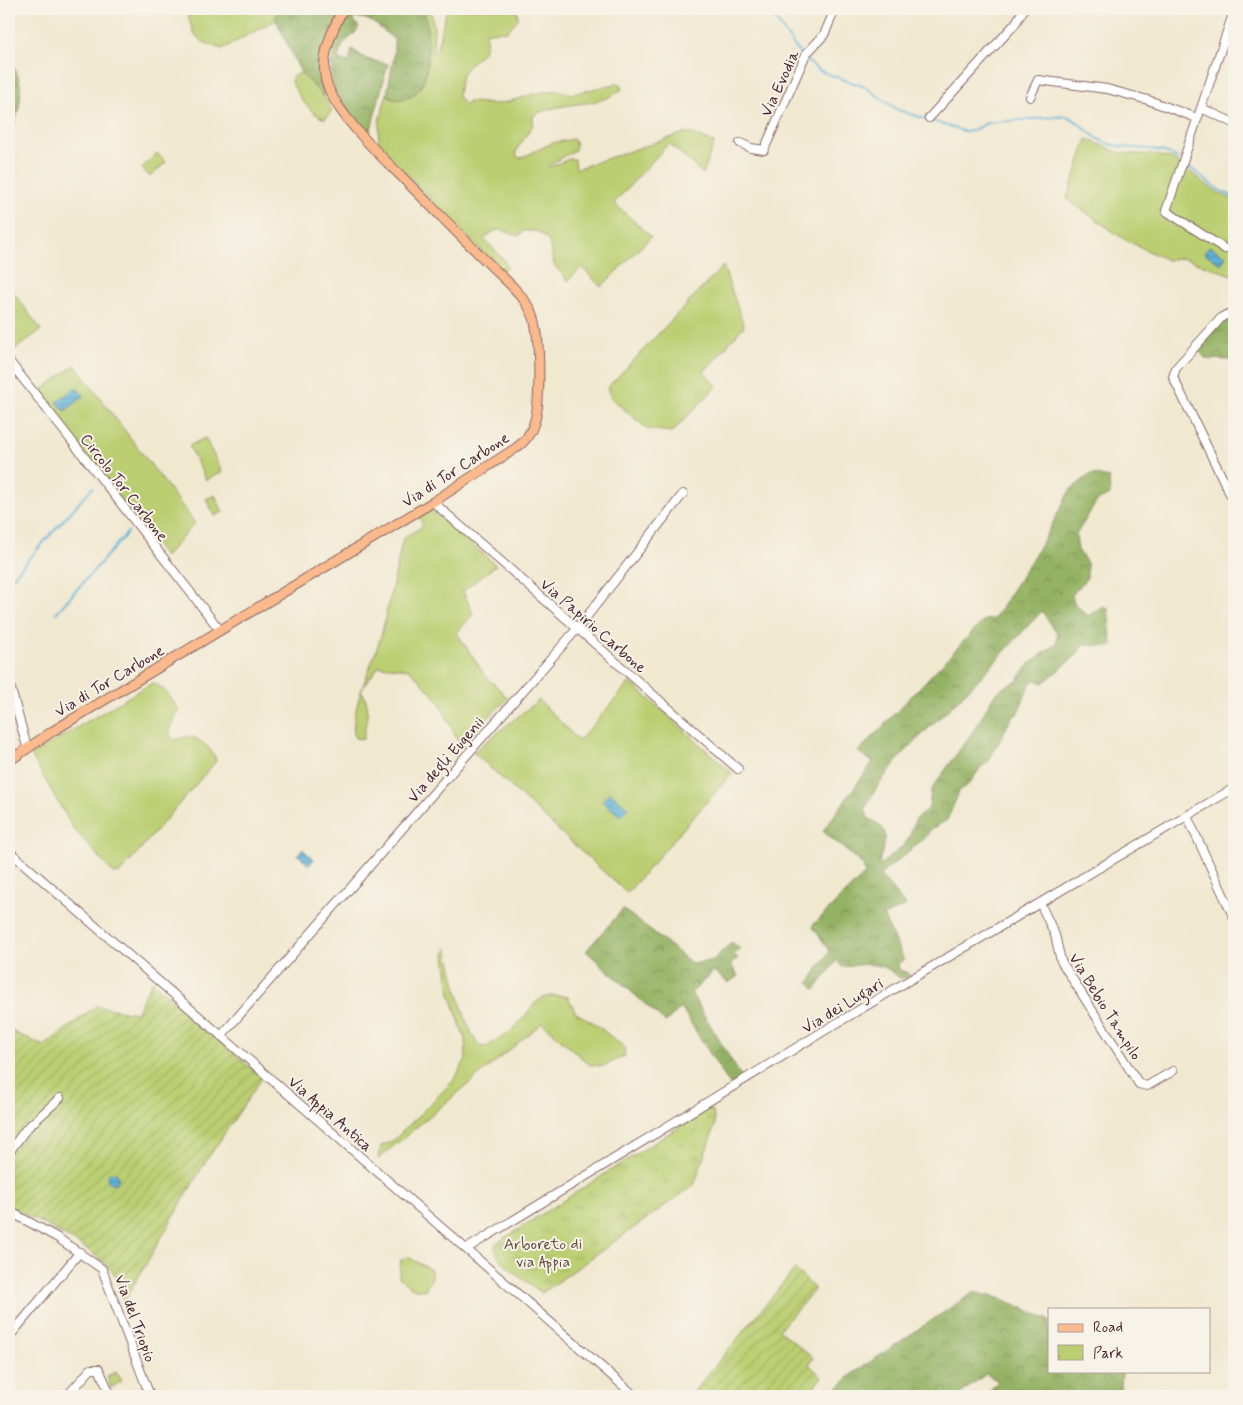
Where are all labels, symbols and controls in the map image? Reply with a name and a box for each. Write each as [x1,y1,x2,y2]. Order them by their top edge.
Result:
street label: Via Evodia [756,47,805,120]
street label: Via di Tor Carbone [398,428,514,513]
street label: Circolo Tor Carbone [75,430,173,546]
street label: Via Papirio Carbone [535,574,651,678]
street label: Via di Tor Carbone [51,640,169,722]
street label: Via degli Eugenii [403,712,490,808]
street label: Via Bebio Tampilo [1063,949,1146,1064]
street label: Via dei Lugari [798,973,888,1040]
street label: Via Appia Antica [283,1072,377,1157]
park label: Arboreto di via Appia [504,1234,582,1274]
street label: Via del Triopio [109,1272,160,1365]
legend [1048,1308,1210,1372]
text: Road [1093,1318,1123,1338]
text: Park [1093,1344,1123,1364]

